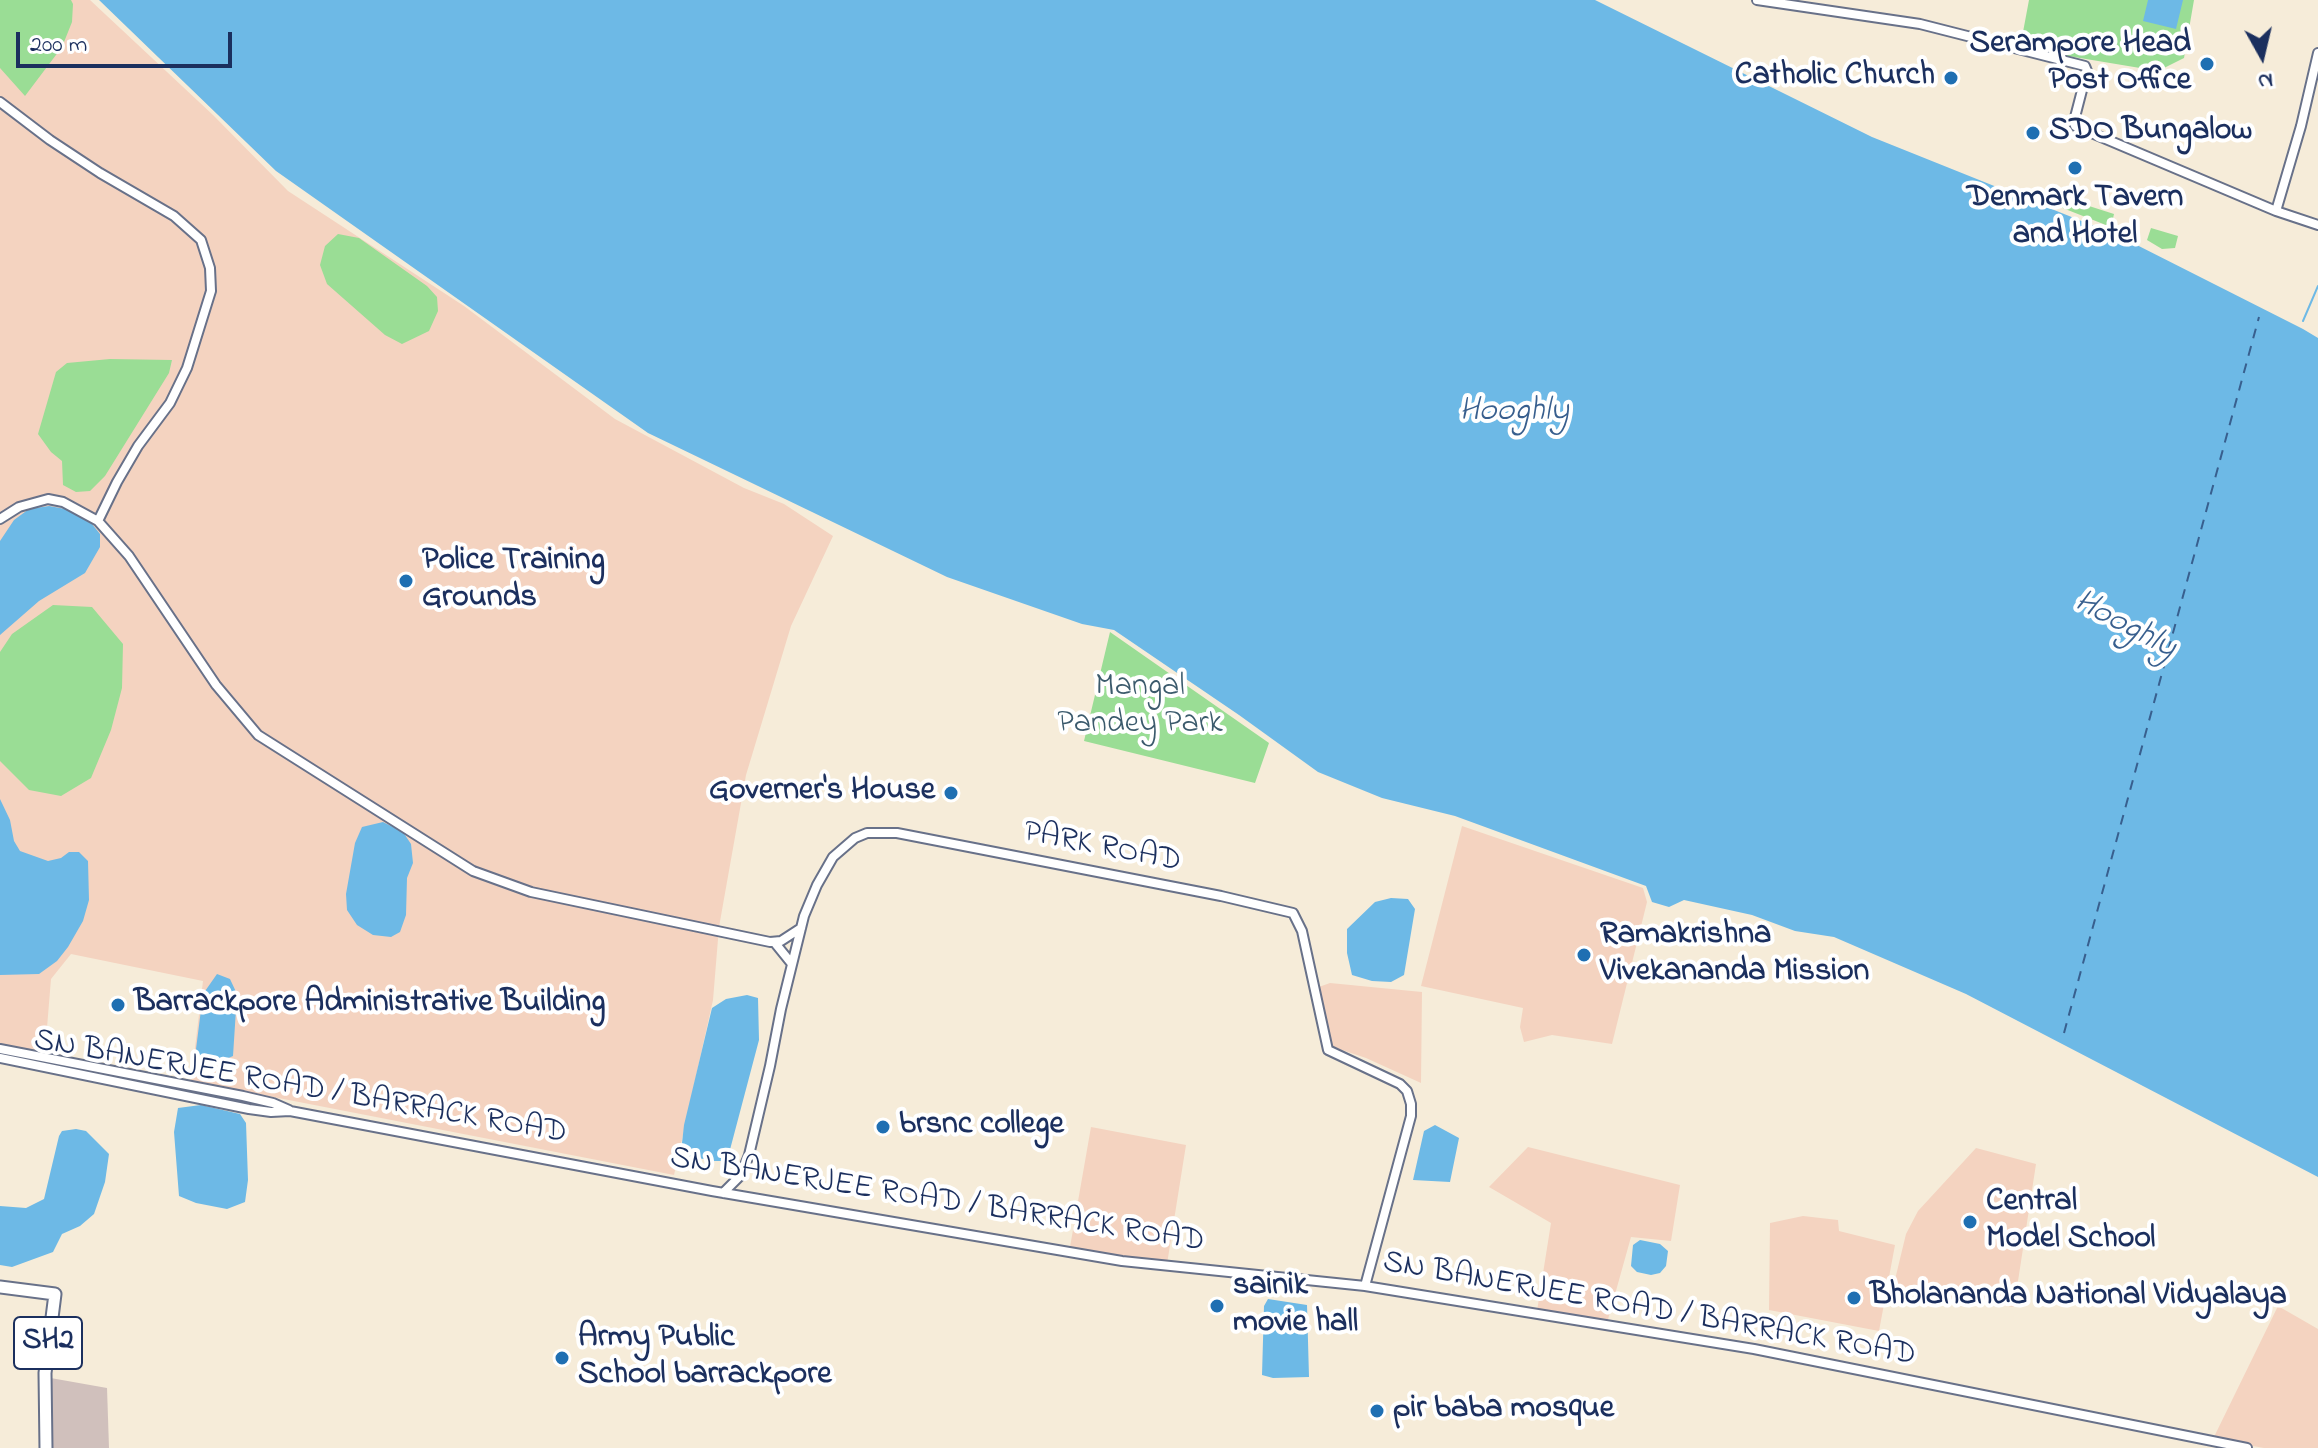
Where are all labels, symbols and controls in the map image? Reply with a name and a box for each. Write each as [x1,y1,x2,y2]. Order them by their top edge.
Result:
scale bar [20,16,236,66]
north arrow [2222,16,2302,96]
place label: Serampore Head Post Office [1970,27,2191,102]
text: 200 m [30,28,87,63]
marker: Serampore Head Post Office [2198,55,2216,73]
place label: Catholic Church [1735,59,1935,97]
text: N [2256,63,2275,97]
marker: Catholic Church [1942,69,1960,87]
place label: SDO Bungalow [2049,114,2252,152]
marker: SDO Bungalow [2024,124,2042,142]
marker: Denmark Tavern and Hotel [2066,159,2084,177]
place label: Denmark Tavern and Hotel [1967,181,2183,256]
water label: Hooghly [1459,393,1569,433]
place label: Police Training Grounds [422,544,605,619]
marker: Police Training Grounds [397,572,415,590]
water label: Hooghly [2066,583,2182,671]
park label: Mangal Pandey Park [1057,670,1223,745]
place label: Governer's House [709,774,935,812]
marker: Governer's House [942,784,960,802]
street label: PARK ROAD [1020,815,1184,883]
place label: Ramakrishna Vivekananda Mission [1600,918,1869,993]
marker: Ramakrishna Vivekananda Mission [1575,946,1593,964]
place label: Barrackpore Administrative Building [134,986,605,1024]
marker: Barrackpore Administrative Building [109,996,127,1014]
street label: SN BANERJEE ROAD / BARRACK ROAD [31,1023,569,1155]
place label: brsnc college [899,1108,1064,1146]
marker: brsnc college [874,1118,892,1136]
street label: SN BANERJEE ROAD / BARRACK ROAD [667,1141,1207,1263]
place label: Central Model School [1986,1185,2155,1260]
marker: Central Model School [1961,1213,1979,1231]
street label: SN BANERJEE ROAD / BARRACK ROAD [1380,1245,1918,1377]
place label: sainik movie hall [1233,1269,1358,1344]
place label: Bholananda National Vidyalaya [1870,1279,2287,1317]
marker: Bholananda National Vidyalaya [1845,1289,1863,1307]
marker: sainik movie hall [1208,1297,1226,1315]
road number: SH2 [14,1317,82,1369]
place label: Army Public School barrackpore [578,1321,831,1396]
marker: Army Public School barrackpore [553,1349,571,1367]
place label: pir baba mosque [1393,1392,1614,1430]
marker: pir baba mosque [1368,1402,1386,1420]

